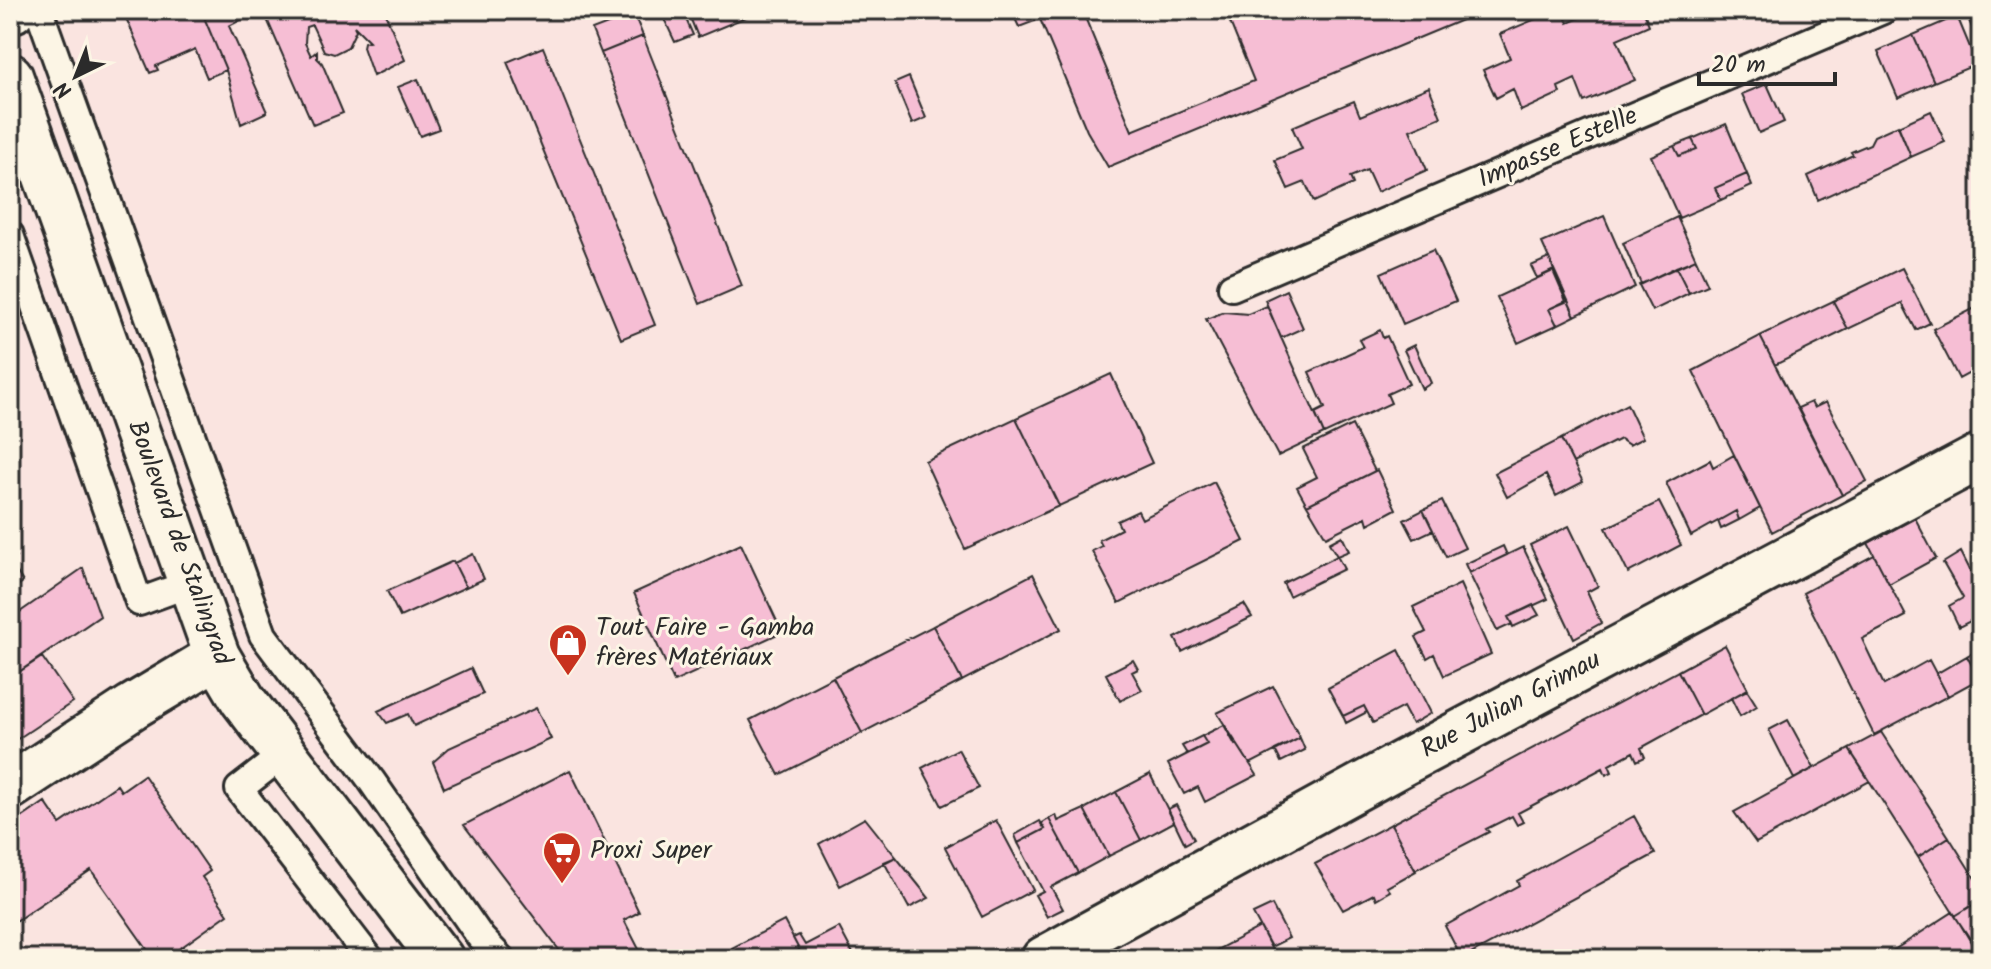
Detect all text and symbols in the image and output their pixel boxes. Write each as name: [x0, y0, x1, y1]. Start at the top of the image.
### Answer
north arrow: [36, 36, 116, 116]
scale bar: [1699, 36, 1835, 86]
text: 20 m: [1711, 46, 1766, 85]
text: N: [47, 71, 81, 106]
street label: Impasse Estelle: [1471, 95, 1645, 201]
street label: Boulevard de Stalingrad: [115, 415, 243, 672]
place label: Tout Faire - Gamba frères Matériaux: [596, 607, 814, 679]
shop icon: Tout Faire - Gamba frères Matériaux: [547, 622, 589, 677]
street label: Rue Julian Grimau: [1413, 639, 1609, 770]
supermarket icon: Proxi Super: [541, 830, 583, 885]
place label: Proxi Super: [590, 830, 713, 872]

